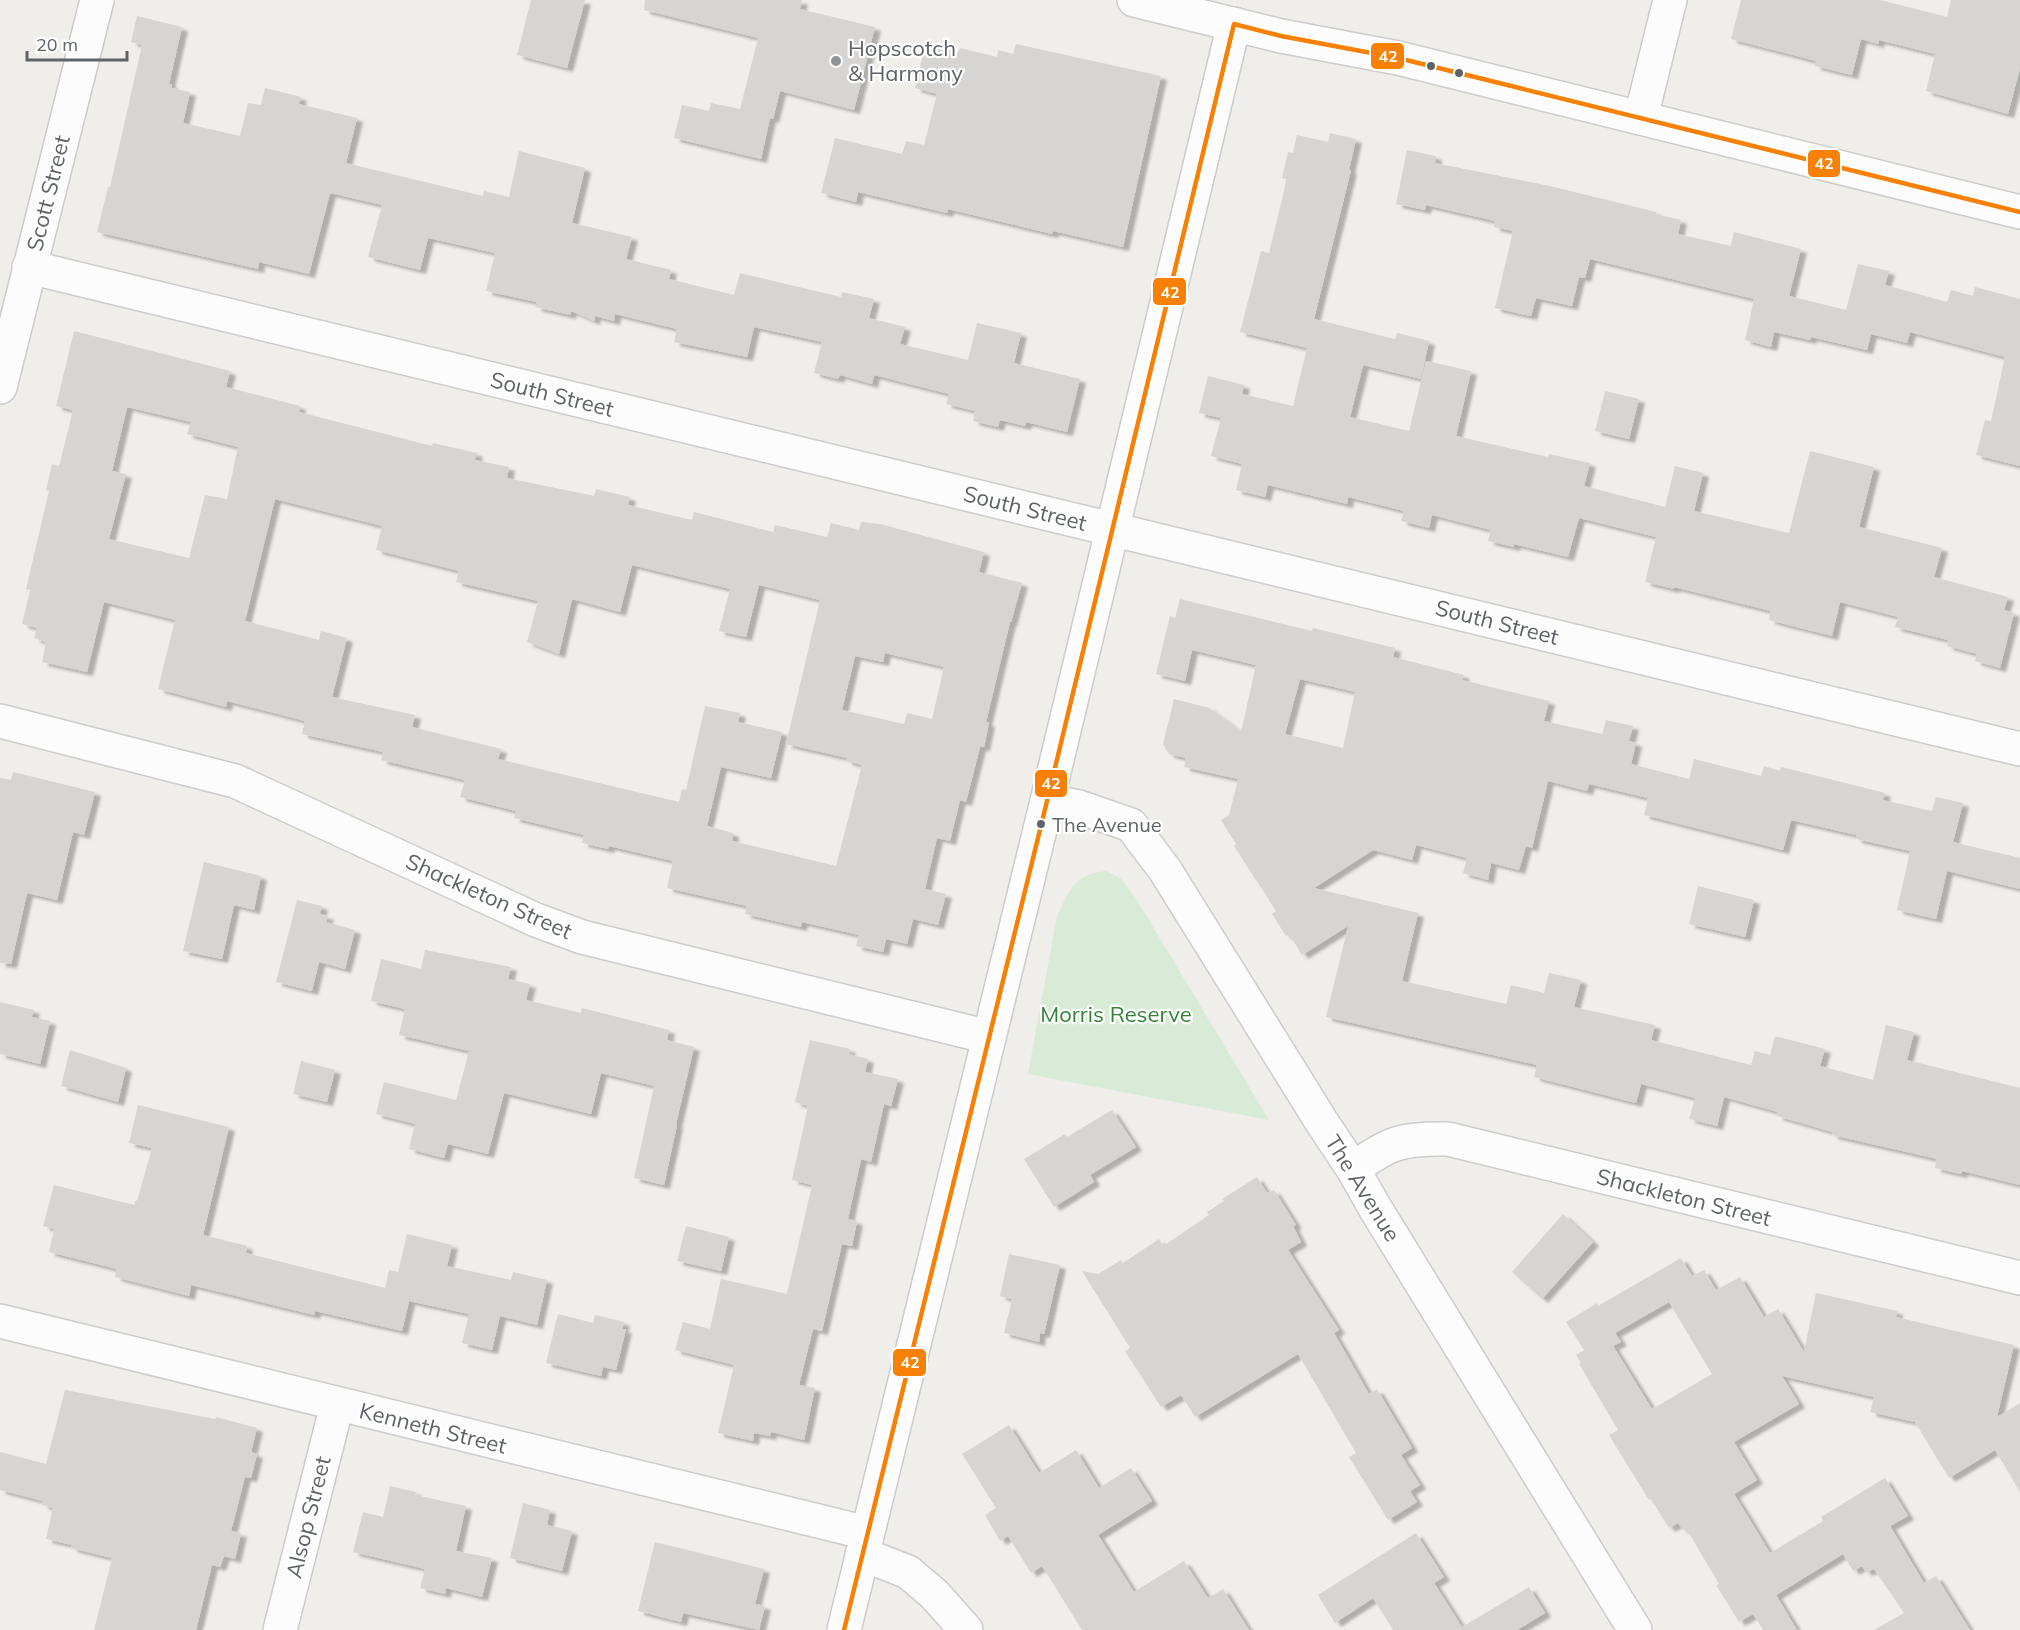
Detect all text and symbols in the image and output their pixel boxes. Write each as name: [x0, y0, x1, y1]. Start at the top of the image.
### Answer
scale bar: [27, 24, 128, 62]
text: 20 m: [36, 33, 78, 56]
place label: Hopscotch & Harmony: [848, 34, 963, 87]
line badge: 42: [1370, 42, 1405, 70]
text: 42: [1378, 46, 1398, 66]
marker: Hopscotch & Harmony: [829, 54, 843, 68]
unlabelled marker: [1425, 60, 1437, 72]
unlabelled marker: [1453, 67, 1465, 79]
street label: Scott Street: [20, 132, 76, 254]
line badge: 42: [1807, 149, 1841, 178]
text: 42: [1814, 153, 1834, 173]
line badge: 42: [1152, 277, 1187, 306]
text: 42: [1160, 282, 1180, 302]
street label: South Street: [487, 365, 617, 423]
street label: South Street: [960, 479, 1090, 537]
street label: South Street: [1432, 593, 1562, 651]
line badge: 42: [1034, 769, 1068, 798]
text: 42: [1041, 773, 1061, 793]
place label: The Avenue: [1052, 812, 1162, 837]
marker: The Avenue: [1035, 818, 1047, 830]
street label: Shackleton Street: [402, 847, 577, 945]
park label: Morris Reserve: [1040, 1000, 1192, 1028]
street label: The Avenue: [1319, 1129, 1407, 1247]
street label: Shackleton Street: [1594, 1162, 1774, 1232]
line badge: 42: [892, 1348, 927, 1377]
text: 42: [900, 1352, 920, 1372]
street label: Kenneth Street: [357, 1396, 510, 1460]
street label: Alsop Street: [279, 1453, 337, 1581]

